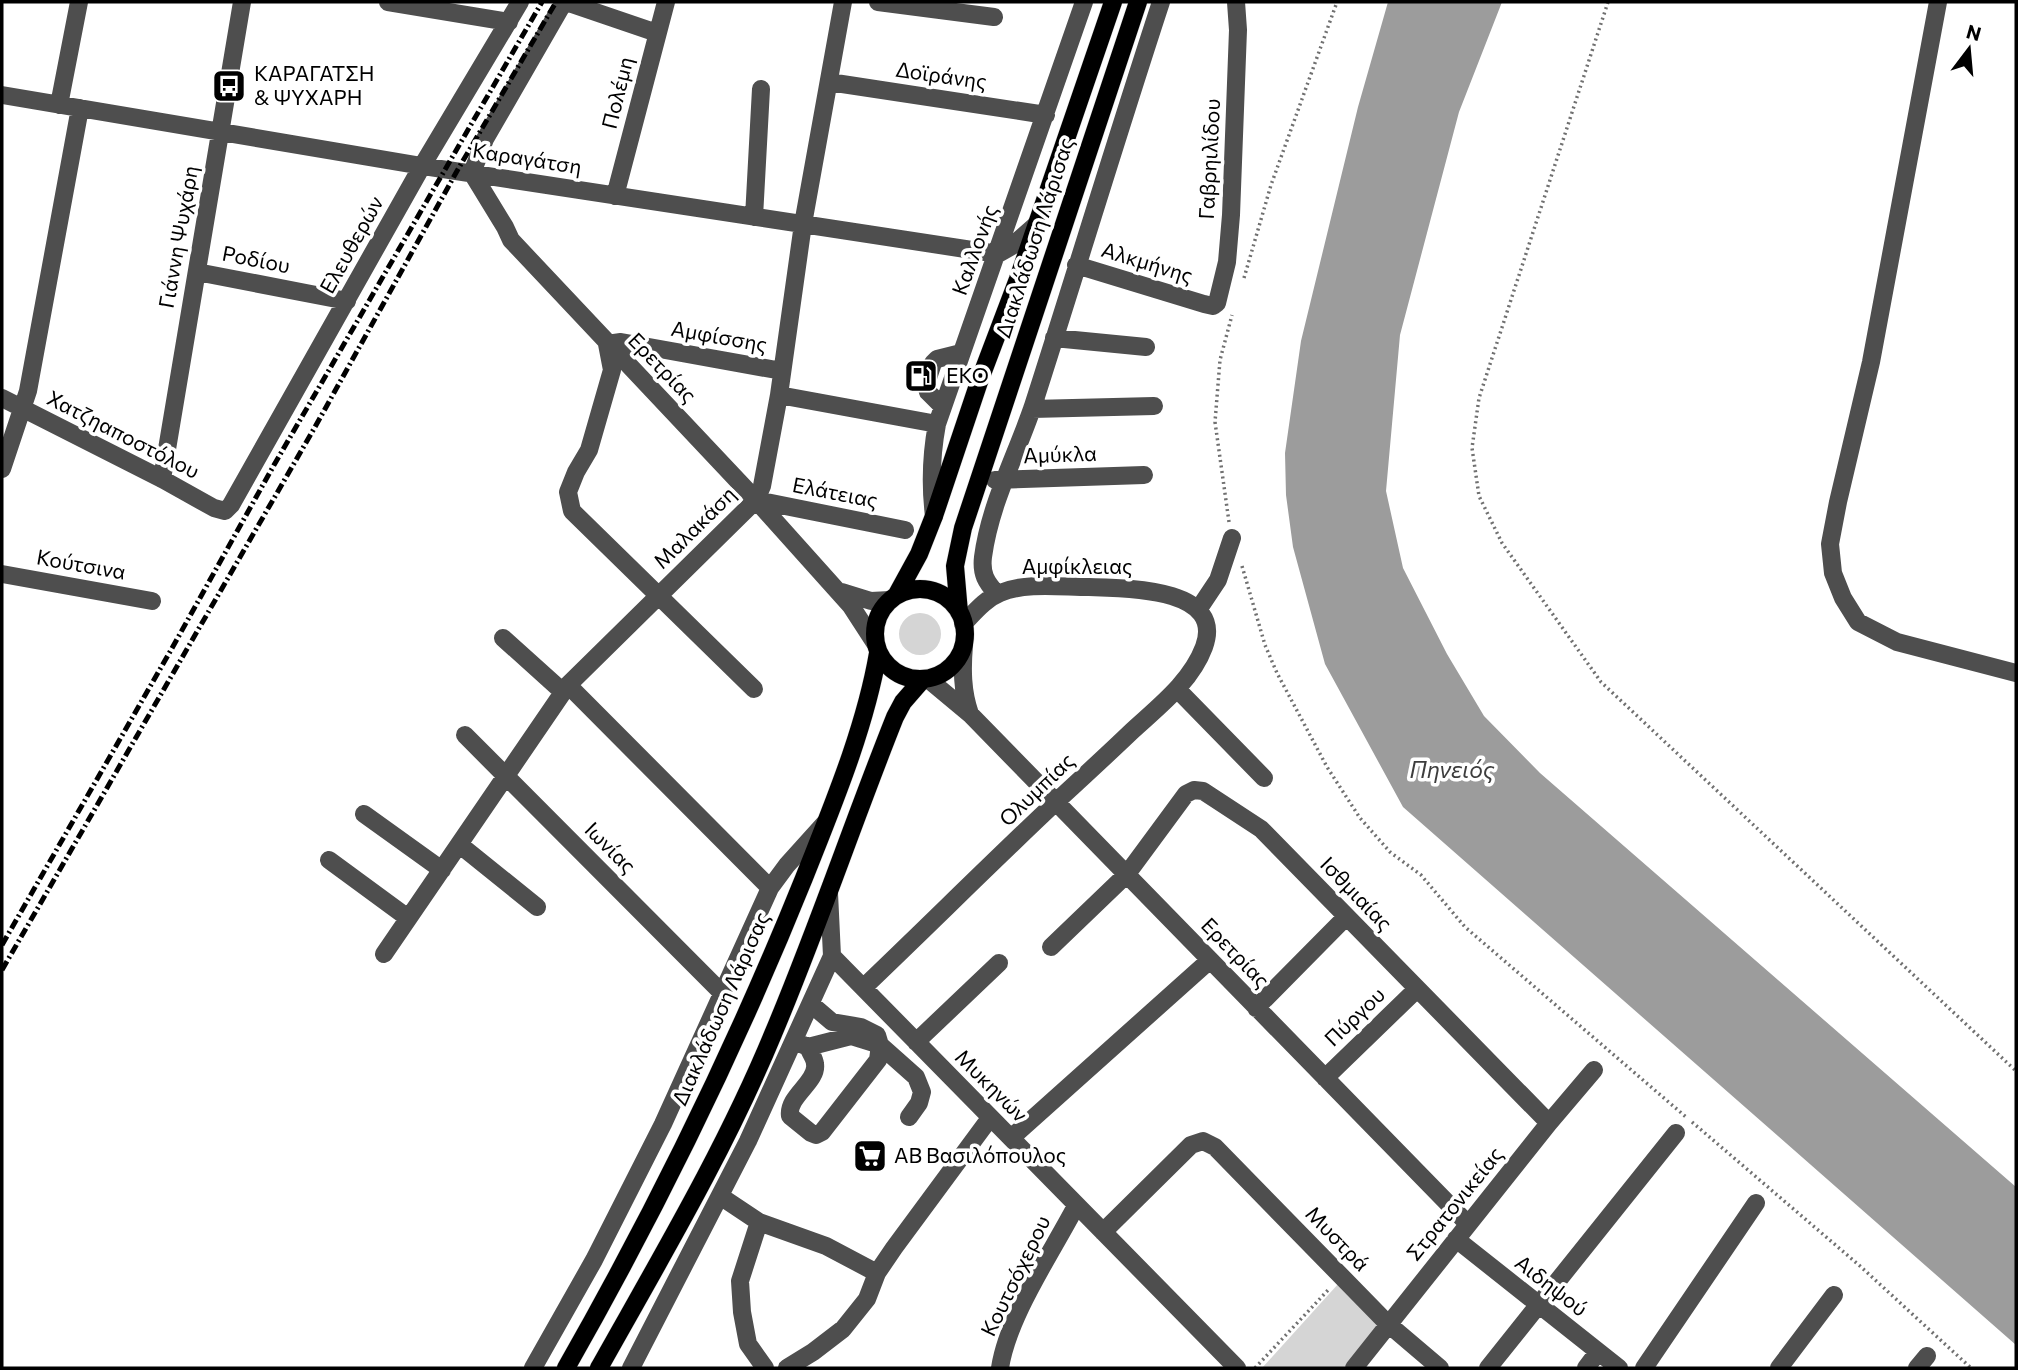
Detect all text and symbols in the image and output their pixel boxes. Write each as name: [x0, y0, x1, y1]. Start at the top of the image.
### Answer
north arrow: [1934, 14, 2004, 84]
text: N: [1964, 19, 1984, 45]
street label: Πολέμη: [596, 54, 638, 131]
street label: Δοϊράνης: [894, 56, 988, 93]
place label: ΚΑΡΑΓΑΤΣΗ & ΨΥΧΑΡΗ: [254, 60, 375, 109]
bus stop icon: ΚΑΡΑΓΑΤΣΗ & ΨΥΧΑΡΗ: [210, 67, 248, 105]
street label: Γαβρηιλίδου: [1193, 98, 1224, 220]
street label: Διακλάδωση Λάρισας: [989, 134, 1078, 341]
street label: Καραγάτση: [471, 137, 584, 178]
street label: Γιάννη Ψυχάρη: [153, 163, 202, 310]
street label: Ελευθερών: [314, 191, 388, 297]
street label: Καλλoνής: [946, 201, 1001, 298]
street label: Αλκμήνης: [1099, 236, 1196, 287]
street label: Ροδίου: [220, 240, 292, 277]
street label: Αμφίσσης: [669, 315, 769, 356]
street label: Ερετρίας: [624, 327, 702, 407]
fuel station icon: EKO: [902, 357, 940, 395]
place label: EKO: [946, 362, 989, 387]
street label: Χατζηαποστόλου: [43, 384, 204, 483]
street label: Αμύκλα: [1023, 440, 1097, 467]
street label: Ελάτειας: [791, 471, 880, 512]
street label: Μαλακάση: [648, 481, 740, 573]
street label: Κούτσινα: [35, 543, 128, 584]
street label: Αμφίκλειας: [1022, 553, 1132, 578]
street label: Ολυμπίας: [993, 747, 1078, 831]
water label: Πηνειός: [1410, 755, 1495, 783]
street label: Ιωνίας: [580, 816, 642, 878]
street label: Ισθμιαίας: [1316, 851, 1398, 935]
street label: Διακλάδωση Λάρισας: [666, 908, 774, 1109]
street label: Ερετρίας: [1197, 912, 1275, 992]
street label: Πύργου: [1319, 981, 1389, 1051]
street label: Μυκηνών: [951, 1044, 1034, 1127]
supermarket icon: ΑΒ Βασιλόπουλος: [851, 1137, 889, 1175]
street label: Στρατονικείας: [1400, 1141, 1507, 1265]
place label: ΑΒ Βασιλόπουλος: [894, 1142, 1066, 1167]
street label: Μυστρά: [1301, 1200, 1375, 1276]
street label: Κουτσόχερου: [975, 1211, 1055, 1340]
street label: Αιδηψού: [1511, 1249, 1593, 1321]

